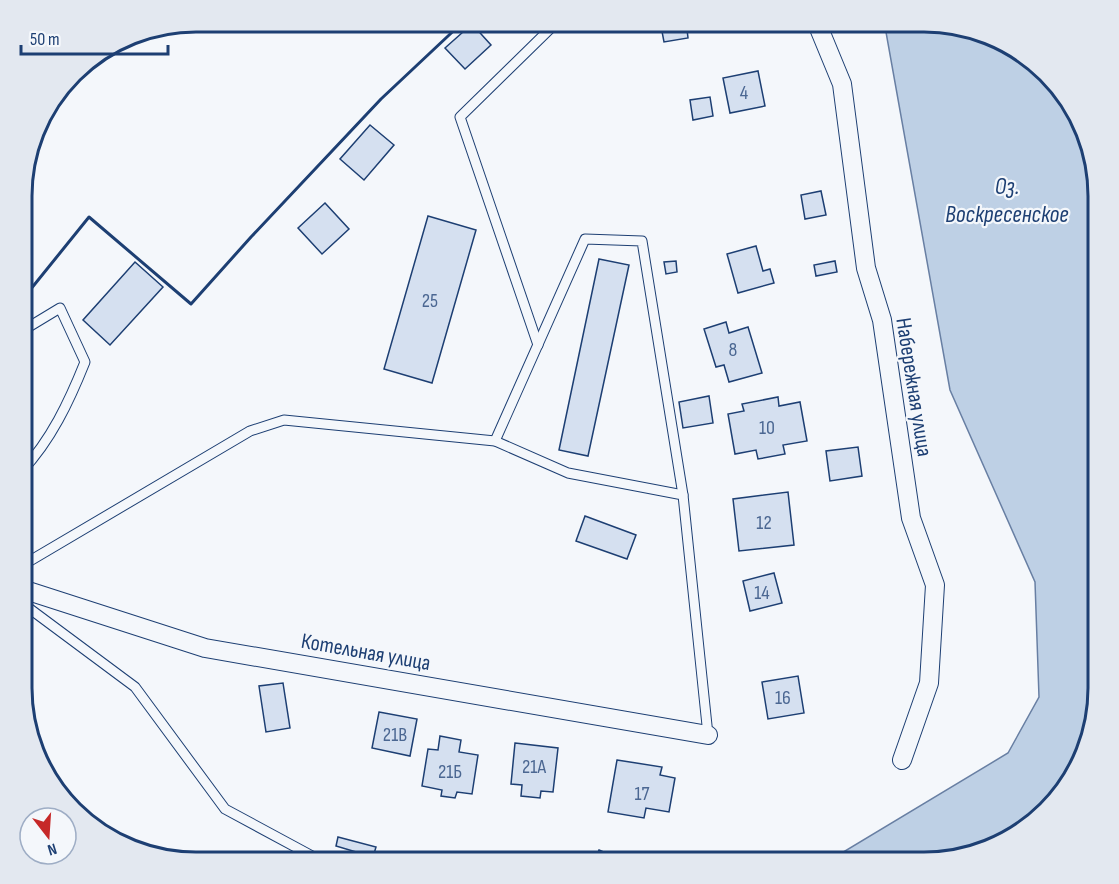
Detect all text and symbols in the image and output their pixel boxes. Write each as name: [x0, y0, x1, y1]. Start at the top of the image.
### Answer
scale bar: [21, 18, 168, 56]
text: 50 m: [30, 29, 60, 50]
house number: 4: [740, 81, 748, 105]
water label: Оз. Воскресенское: [945, 172, 1069, 229]
house number: 25: [422, 289, 438, 313]
street label: Набережная улица: [889, 316, 938, 459]
house number: 8: [729, 338, 737, 362]
house number: 10: [759, 416, 775, 440]
house number: 12: [756, 511, 772, 535]
house number: 14: [754, 581, 770, 605]
street label: Котельная улица: [299, 628, 432, 677]
house number: 16: [775, 686, 791, 710]
house number: 21В: [383, 723, 407, 747]
house number: 21А: [522, 755, 547, 779]
house number: 21Б: [438, 760, 462, 784]
house number: 17: [635, 782, 649, 806]
north arrow: [18, 806, 78, 866]
text: N: [45, 839, 59, 859]

